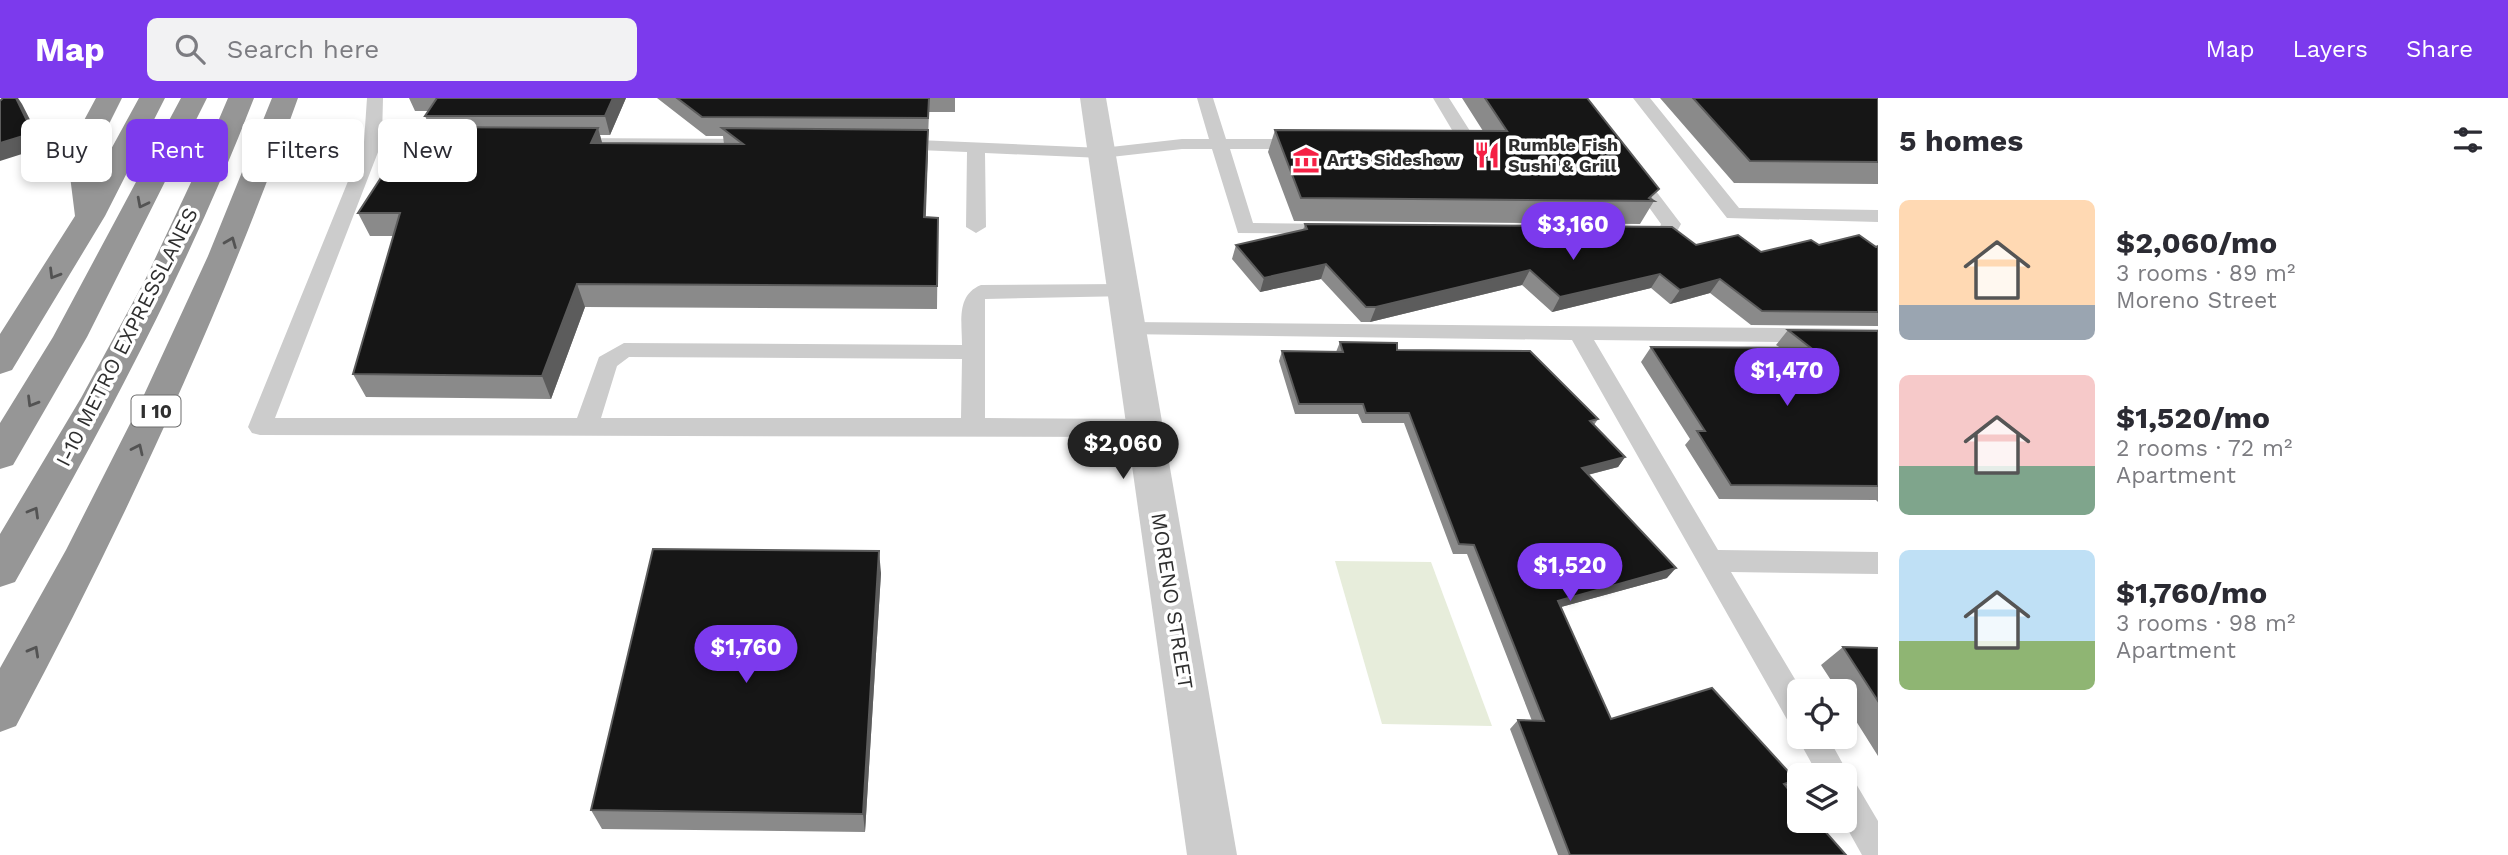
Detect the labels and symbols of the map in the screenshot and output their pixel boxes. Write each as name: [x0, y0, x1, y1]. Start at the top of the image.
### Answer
place label: Rumble Fish Sushi & Grill: [1508, 134, 1618, 176]
restaurant icon: Rumble Fish Sushi & Grill: [1472, 140, 1502, 170]
museum icon: Art's Sideshow: [1291, 145, 1321, 175]
place label: Art's Sideshow: [1327, 149, 1461, 170]
one-way arrow: [137, 196, 150, 208]
pin: $3,160: [1516, 202, 1630, 262]
street label: I-10 METRO EXPRESSLANES: [50, 203, 203, 470]
one-way arrow: [223, 236, 237, 249]
one-way arrow: [50, 267, 63, 280]
pin: $1,470: [1730, 348, 1844, 408]
one-way arrow: [27, 394, 40, 407]
road number: I 10: [132, 396, 180, 426]
pin: $2,060: [1066, 422, 1180, 481]
one-way arrow: [130, 444, 144, 457]
one-way arrow: [26, 506, 39, 519]
street label: MORENO STREET: [1146, 511, 1199, 691]
pin: $1,520: [1513, 544, 1627, 603]
pin: $1,760: [689, 626, 803, 685]
one-way arrow: [25, 646, 39, 659]

